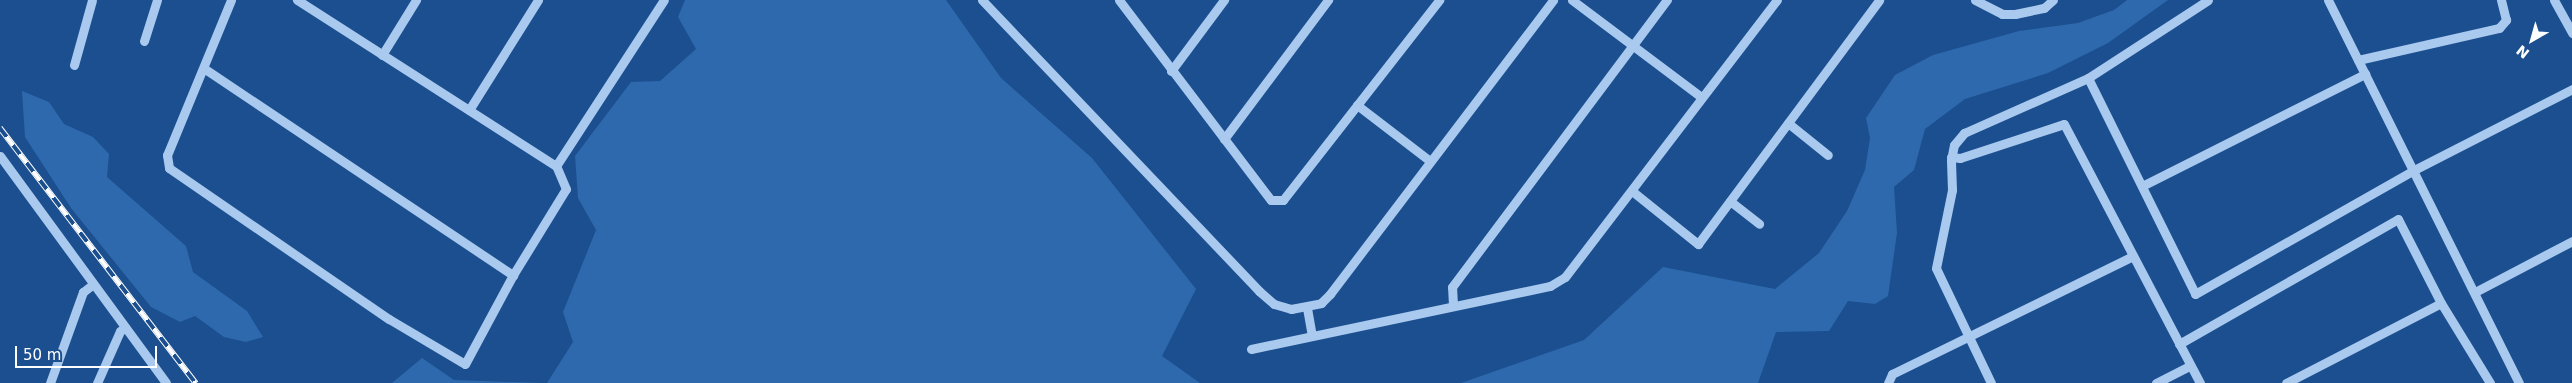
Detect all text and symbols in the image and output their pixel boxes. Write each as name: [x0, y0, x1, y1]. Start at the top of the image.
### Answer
north arrow: [2507, 15, 2557, 65]
text: N: [2513, 42, 2532, 62]
scale bar: [18, 336, 160, 368]
text: 50 m: [23, 346, 61, 364]

